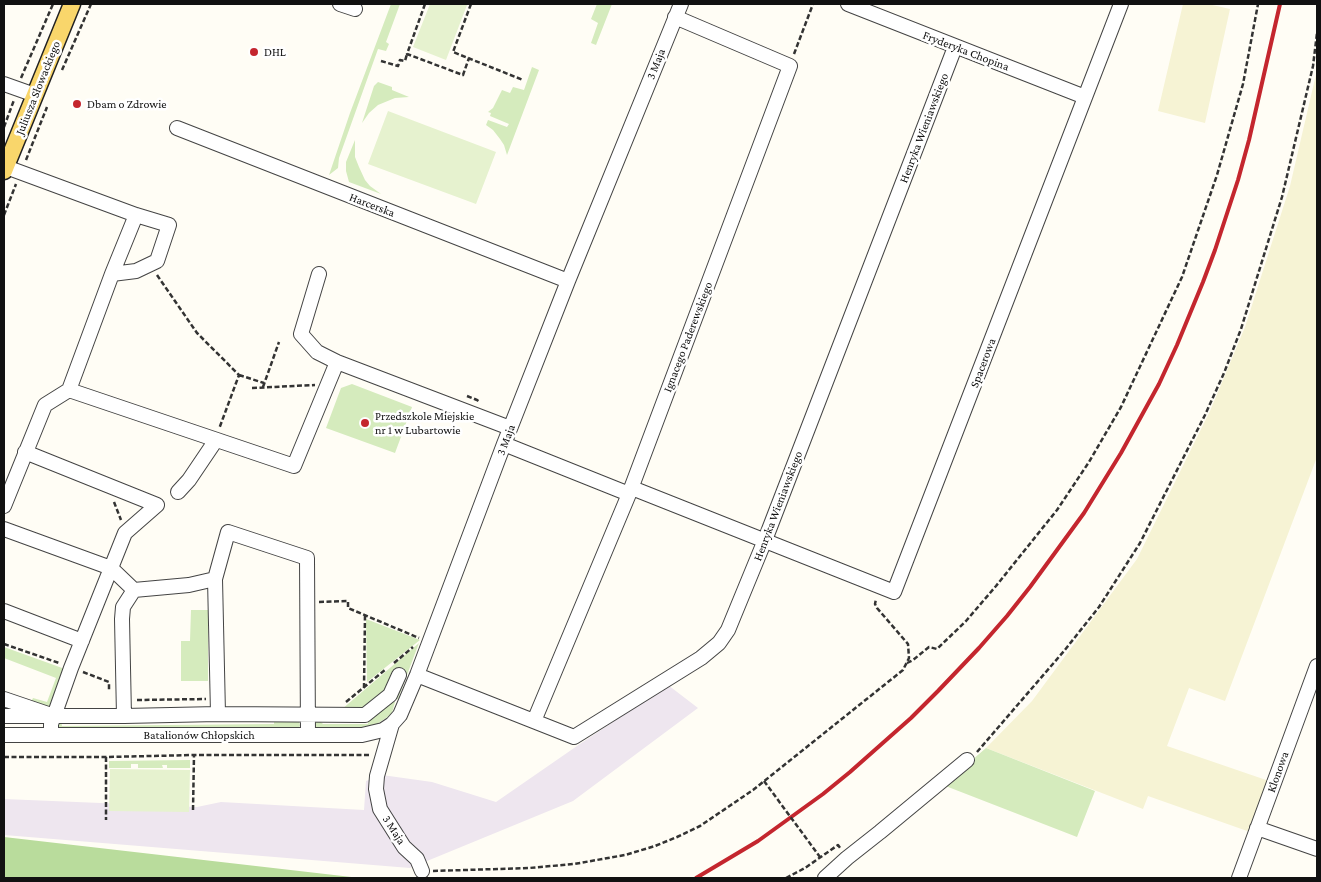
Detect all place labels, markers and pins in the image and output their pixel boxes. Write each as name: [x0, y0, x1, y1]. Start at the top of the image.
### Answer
place label: DHL: [264, 45, 286, 59]
marker: DHL: [248, 46, 260, 58]
place label: Dbam o Zdrowie: [87, 97, 167, 111]
marker: Dbam o Zdrowie: [71, 98, 83, 110]
place label: Przedszkole Miejskie nr 1 w Lubartowie: [375, 409, 474, 437]
marker: Przedszkole Miejskie nr 1 w Lubartowie: [359, 417, 371, 429]

